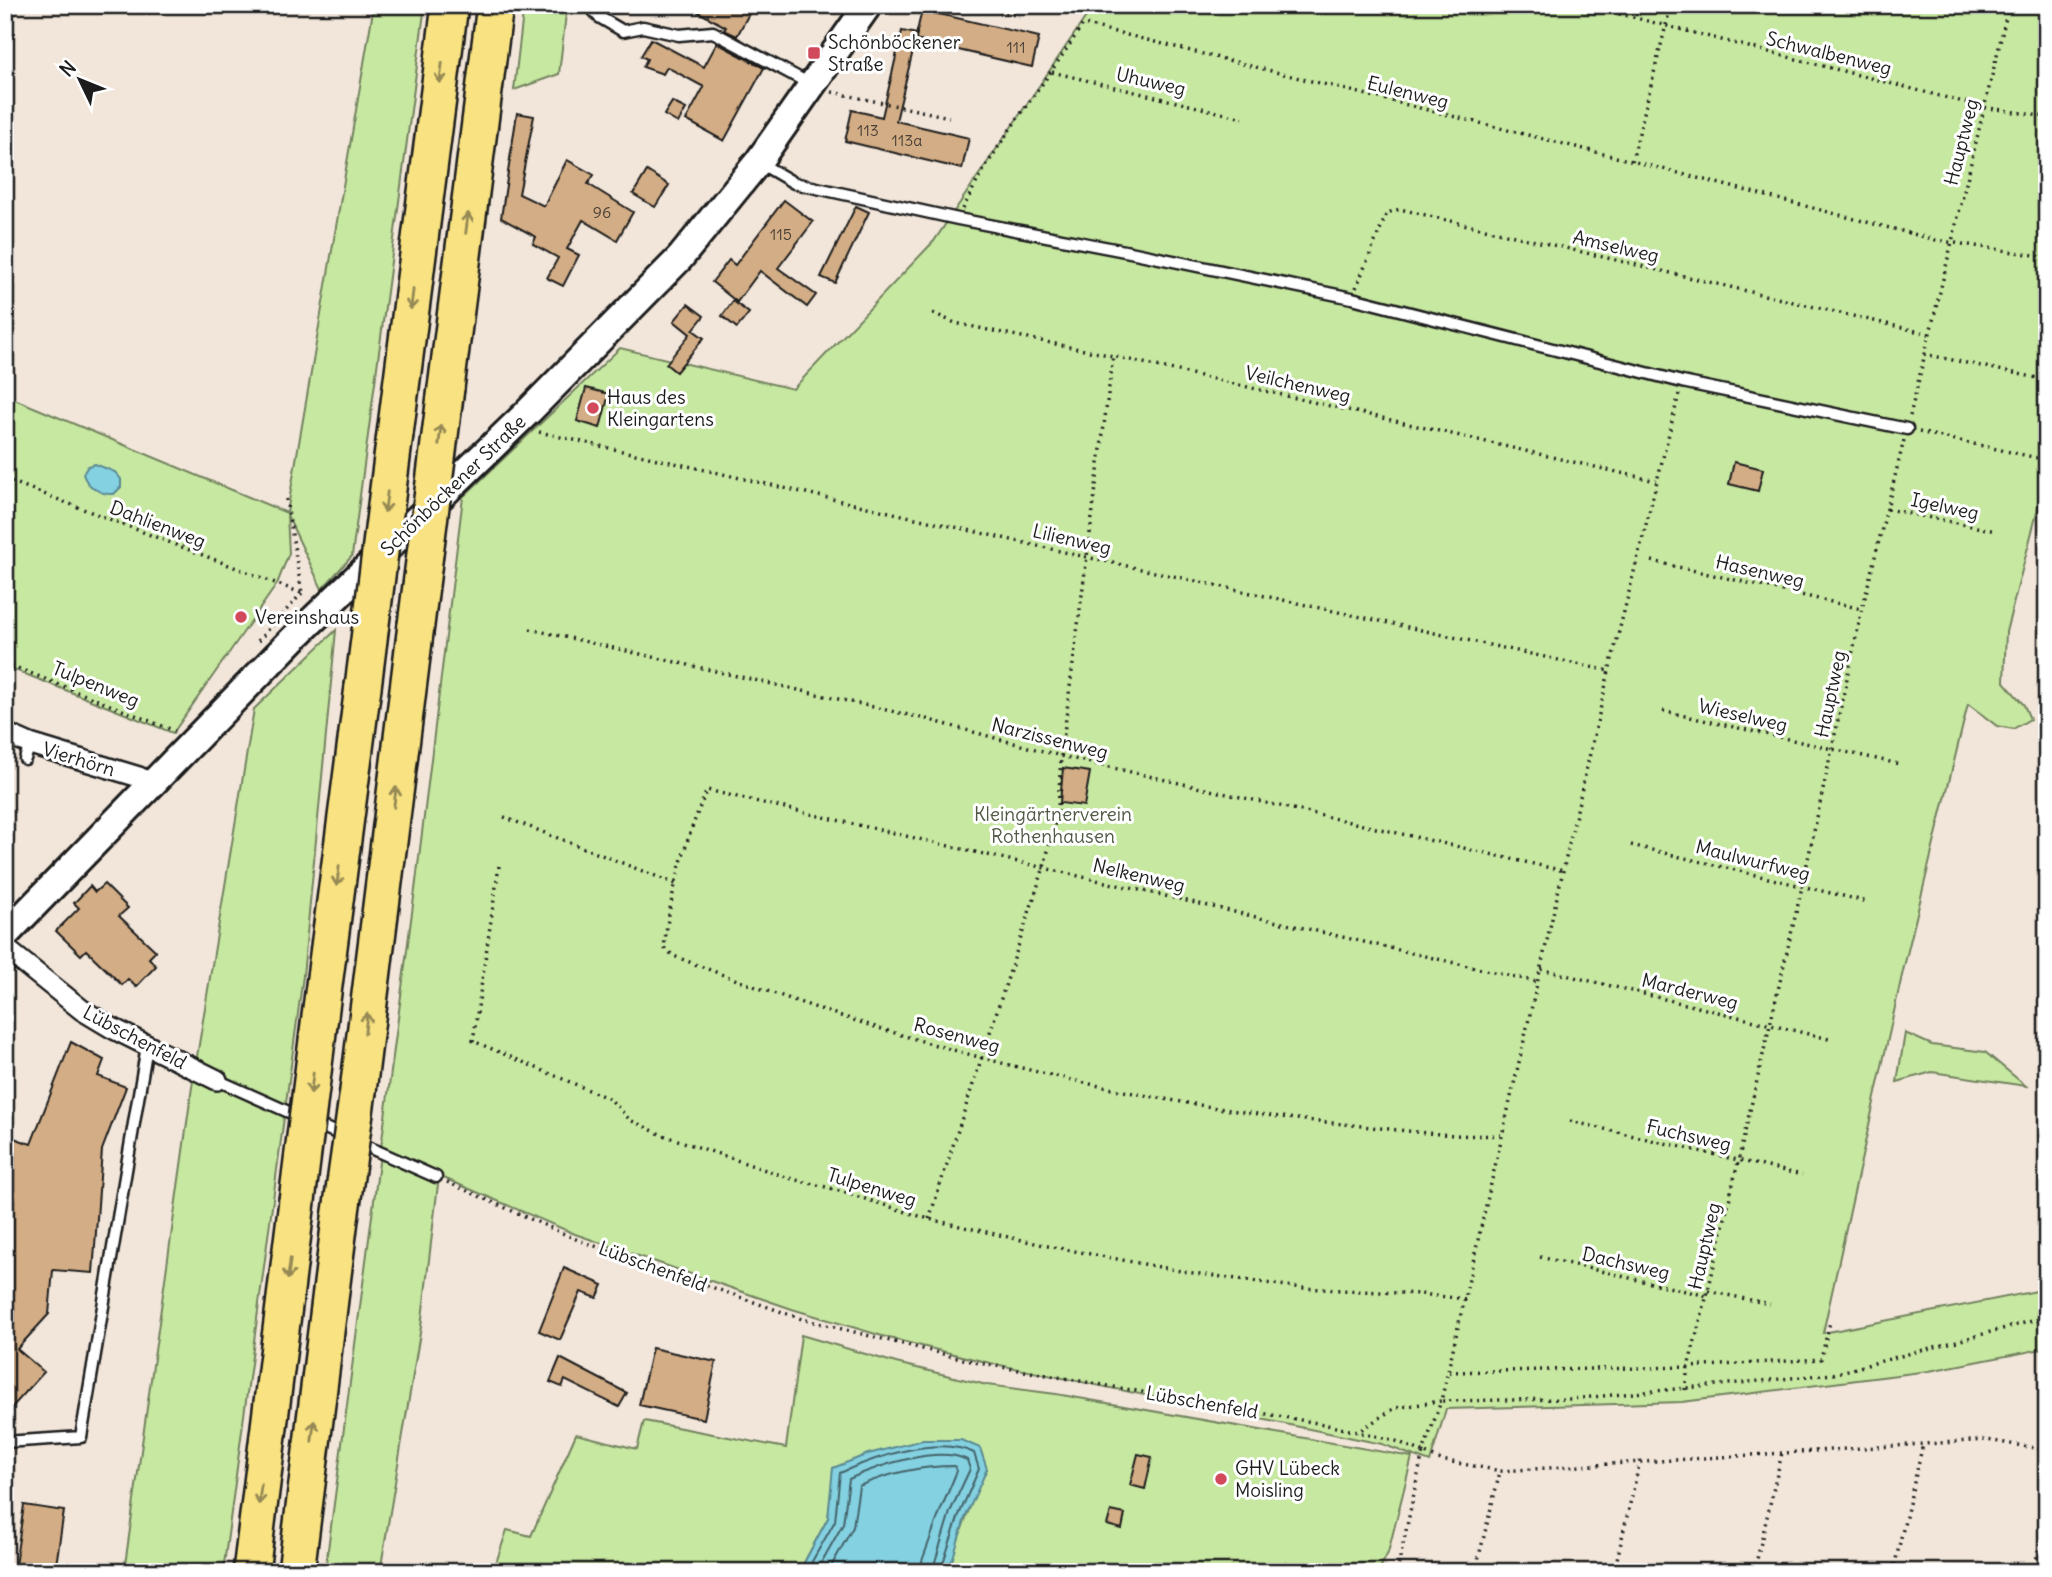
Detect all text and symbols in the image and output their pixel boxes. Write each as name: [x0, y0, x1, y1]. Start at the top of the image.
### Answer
street label: Schwalbenweg: [1764, 26, 1894, 80]
place label: Schönböckener Straße: [828, 30, 961, 76]
house number: 111: [1006, 37, 1026, 57]
marker: Schönböckener Straße: [806, 45, 822, 61]
north arrow: [46, 46, 116, 116]
text: N: [54, 55, 81, 81]
one-way arrow: [435, 61, 448, 84]
street label: Uhuweg: [1114, 61, 1188, 101]
street label: Eulenweg: [1365, 70, 1451, 114]
street label: Hauptweg: [1939, 96, 1983, 188]
house number: 113: [857, 120, 879, 140]
house number: 113a: [892, 130, 922, 150]
house number: 96: [593, 202, 611, 222]
one-way arrow: [461, 212, 474, 235]
house number: 115: [770, 224, 792, 244]
street label: Amselweg: [1571, 224, 1661, 268]
one-way arrow: [406, 287, 419, 309]
street label: Veilchenweg: [1243, 360, 1353, 408]
place label: Haus des Kleingartens: [607, 385, 714, 431]
marker: Haus des Kleingartens: [585, 400, 601, 416]
street label: Schönböckener Straße: [375, 409, 531, 561]
one-way arrow: [434, 425, 447, 447]
street label: Igelweg: [1909, 487, 1981, 525]
one-way arrow: [380, 490, 393, 513]
street label: Dahlienweg: [107, 495, 209, 553]
street label: Lilienweg: [1030, 518, 1114, 560]
street label: Hasenweg: [1713, 549, 1807, 593]
place label: Vereinshaus: [255, 605, 359, 629]
marker: Vereinshaus: [233, 609, 249, 625]
street label: Hauptweg: [1809, 648, 1851, 740]
street label: Tulpenweg: [49, 656, 143, 712]
street label: Wieselweg: [1696, 693, 1790, 737]
street label: Narzissenweg: [989, 712, 1111, 764]
street label: Vierhörn: [40, 737, 118, 781]
one-way arrow: [388, 786, 401, 809]
park label: Kleingärtnerverein Rothenhausen: [974, 802, 1132, 848]
street label: Maulwurfweg: [1693, 834, 1813, 886]
street label: Nelkenweg: [1091, 853, 1187, 897]
one-way arrow: [332, 864, 345, 887]
street label: Marderweg: [1639, 967, 1741, 1015]
street label: Lübschenfeld: [79, 1000, 191, 1074]
one-way arrow: [360, 1012, 373, 1035]
street label: Rosenweg: [911, 1012, 1003, 1058]
one-way arrow: [305, 1072, 318, 1094]
street label: Fuchsweg: [1644, 1114, 1734, 1156]
street label: Tulpenweg: [825, 1162, 919, 1212]
street label: Hauptweg: [1682, 1200, 1726, 1292]
street label: Lübschenfeld: [596, 1235, 710, 1297]
street label: Dachsweg: [1580, 1241, 1672, 1285]
one-way arrow: [282, 1257, 295, 1280]
street label: Lübschenfeld: [1144, 1380, 1260, 1424]
one-way arrow: [307, 1420, 320, 1443]
place label: GHV Lübeck Moisling: [1235, 1456, 1340, 1502]
marker: GHV Lübeck Moisling: [1213, 1471, 1229, 1487]
one-way arrow: [254, 1483, 267, 1505]

